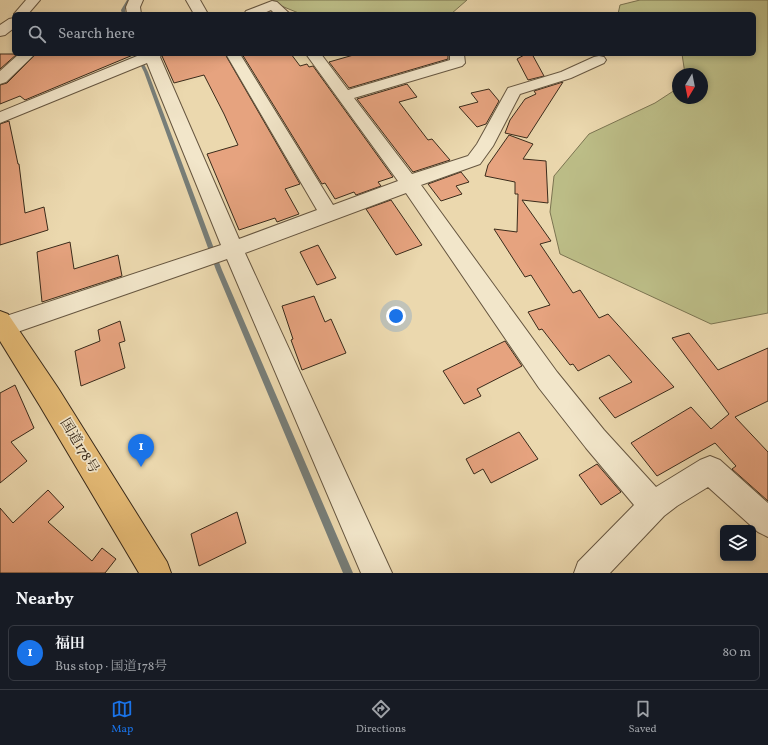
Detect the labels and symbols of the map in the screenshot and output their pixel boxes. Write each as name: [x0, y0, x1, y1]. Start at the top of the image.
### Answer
north arrow: [672, 68, 708, 104]
your location: [386, 306, 406, 326]
street label: 国道178号: [55, 415, 103, 477]
pin: 1: [128, 434, 154, 467]

